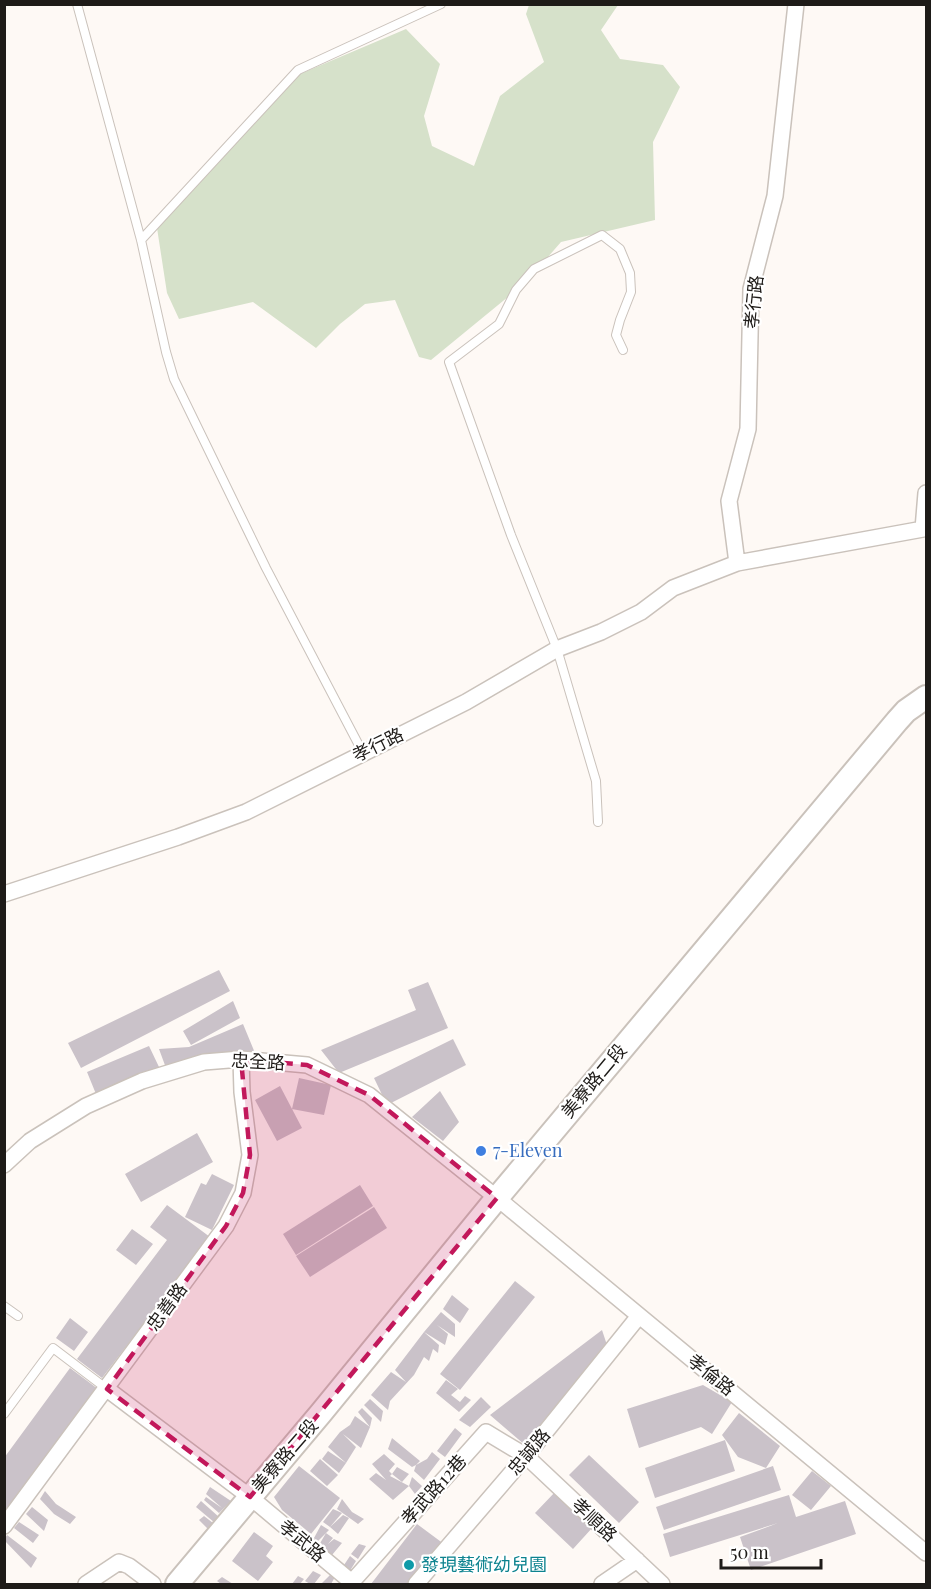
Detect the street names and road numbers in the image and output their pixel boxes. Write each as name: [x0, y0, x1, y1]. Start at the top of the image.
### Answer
street label: 孝行路: [738, 274, 768, 330]
street label: 孝行路: [348, 721, 407, 767]
street label: 美寮路二段: [555, 1038, 631, 1123]
street label: 忠全路: [230, 1048, 286, 1074]
street label: 忠善路: [141, 1278, 192, 1335]
street label: 孝倫路: [683, 1348, 740, 1401]
street label: 美寮路二段: [246, 1414, 323, 1497]
street label: 忠誠路: [502, 1423, 555, 1480]
street label: 孝武路12巷: [395, 1449, 471, 1530]
street label: 孝順路: [567, 1492, 623, 1546]
street label: 孝武路: [274, 1514, 331, 1567]

